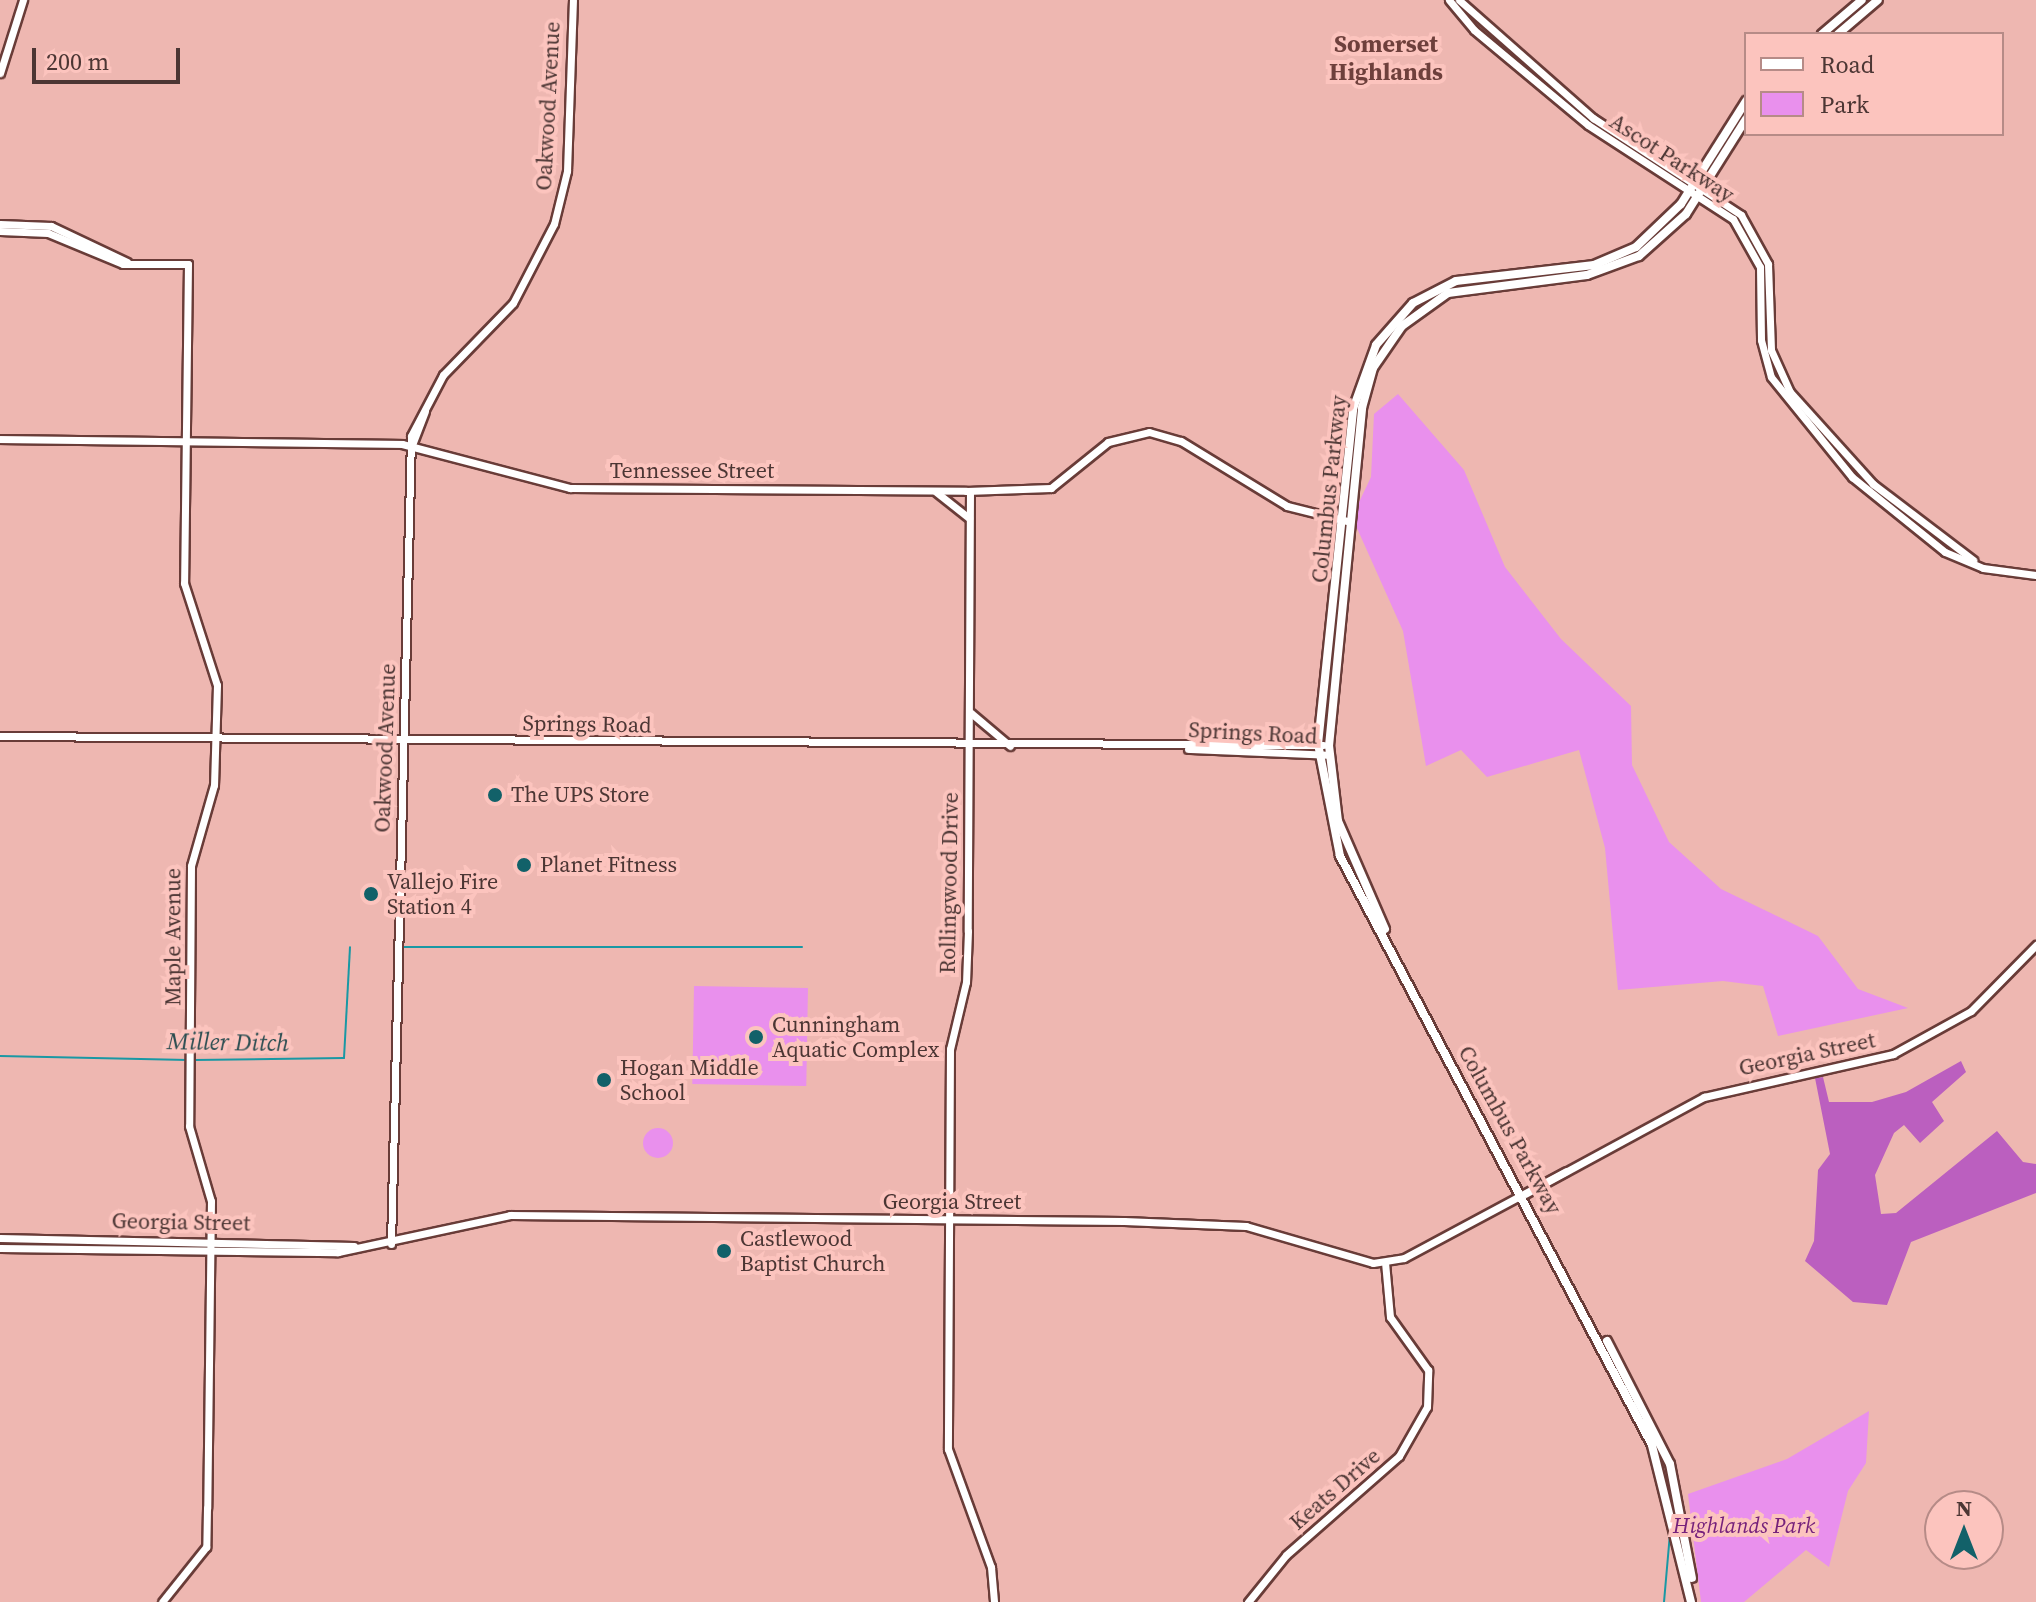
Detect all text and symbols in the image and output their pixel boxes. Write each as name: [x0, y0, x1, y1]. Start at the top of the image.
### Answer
street label: Oakwood Avenue: [530, 21, 566, 191]
district label: Somerset Highlands: [1329, 30, 1443, 86]
scale bar: [36, 32, 184, 82]
legend: [1744, 32, 2004, 136]
text: 200 m: [46, 45, 109, 78]
text: Road: [1820, 48, 1874, 81]
text: Park: [1820, 88, 1869, 121]
street label: Ascot Parkway: [1605, 108, 1739, 208]
street label: Columbus Parkway: [1306, 394, 1352, 584]
street label: Tennessee Street: [610, 458, 774, 484]
street label: Oakwood Avenue: [369, 663, 401, 833]
street label: Springs Road: [522, 710, 652, 738]
street label: Springs Road: [1188, 716, 1318, 750]
place label: The UPS Store: [511, 782, 650, 808]
marker: The UPS Store: [486, 786, 504, 804]
street label: Rollingwood Drive: [934, 792, 964, 974]
place label: Planet Fitness: [540, 852, 677, 878]
marker: Planet Fitness: [515, 856, 533, 874]
street label: Maple Avenue: [160, 868, 186, 1006]
place label: Vallejo Fire Station 4: [387, 868, 498, 920]
marker: Vallejo Fire Station 4: [362, 885, 380, 903]
place label: Cunningham Aquatic Complex: [772, 1011, 939, 1062]
water label: Miller Ditch: [167, 1027, 289, 1057]
street label: Georgia Street: [1737, 1027, 1877, 1081]
marker: Cunningham Aquatic Complex: [747, 1028, 765, 1046]
street label: Columbus Parkway: [1453, 1041, 1567, 1219]
place label: Hogan Middle School: [620, 1054, 759, 1106]
marker: Hogan Middle School: [595, 1071, 613, 1089]
street label: Georgia Street: [883, 1189, 1021, 1215]
street label: Georgia Street: [112, 1208, 250, 1236]
place label: Castlewood Baptist Church: [740, 1225, 885, 1276]
marker: Castlewood Baptist Church: [715, 1242, 733, 1260]
street label: Keats Drive: [1284, 1443, 1386, 1535]
north arrow: [1924, 1490, 2004, 1570]
text: N: [1956, 1493, 1972, 1523]
park label: Highlands Park: [1673, 1513, 1815, 1539]

